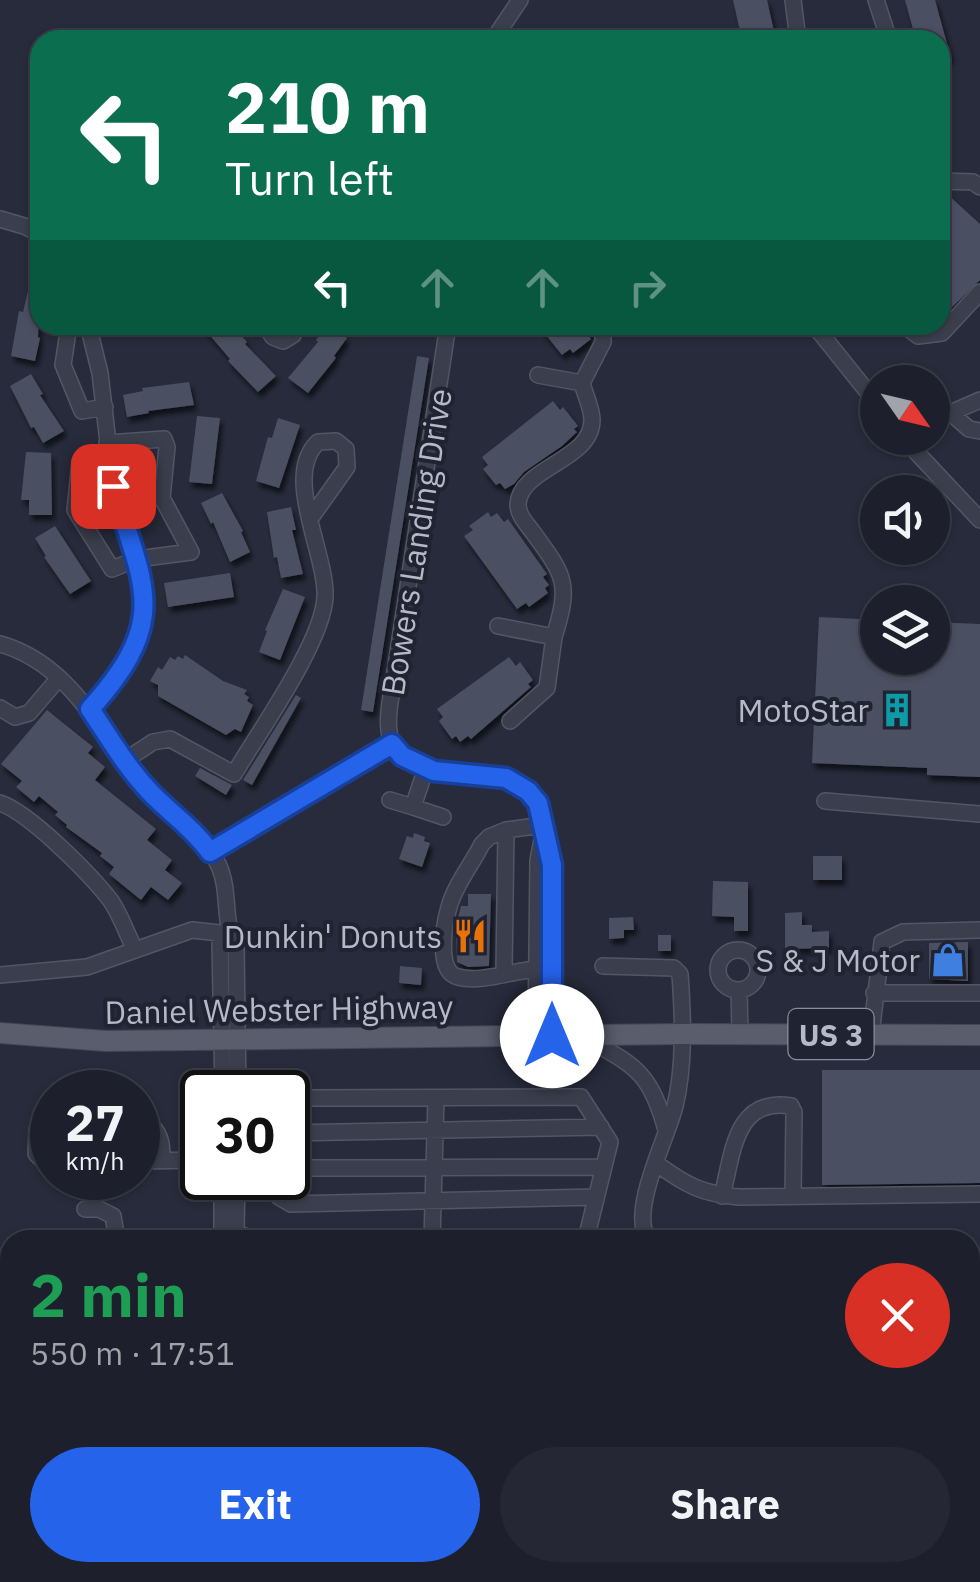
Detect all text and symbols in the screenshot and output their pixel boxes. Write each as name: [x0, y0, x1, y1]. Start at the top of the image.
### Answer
text: 210 m: [225, 61, 430, 152]
icon: left: [60, 70, 190, 200]
text: Turn left: [225, 149, 394, 207]
icon: left: [305, 260, 360, 315]
icon: ahead: [410, 260, 465, 315]
icon: ahead: [515, 260, 570, 315]
icon: right: [620, 260, 675, 315]
north arrow: [860, 365, 950, 455]
map controls: [860, 365, 950, 675]
street label: Bowers Landing Drive: [371, 385, 461, 699]
pin: [71, 444, 156, 529]
icon: arrive: [86, 459, 141, 514]
button: sound: [860, 475, 950, 565]
button: layers: [860, 585, 950, 675]
place label: MotoStar: [737, 689, 869, 731]
building icon: MotoStar: [878, 691, 916, 729]
place label: Dunkin' Donuts: [224, 915, 442, 957]
restaurant icon: Dunkin' Donuts: [451, 917, 489, 955]
place label: S & J Motor: [756, 939, 920, 981]
shop icon: S & J Motor: [929, 941, 967, 979]
position arrow: [500, 984, 604, 1088]
street label: Daniel Webster Highway: [104, 985, 454, 1033]
road number: US 3: [788, 1009, 874, 1059]
speed limit sign: 30: [180, 1070, 310, 1200]
text: 27: [65, 1090, 125, 1155]
text: km/h: [66, 1144, 124, 1177]
text: 2 min: [30, 1255, 187, 1334]
button: close: [845, 1263, 950, 1368]
text: 550 m · 17:51: [30, 1332, 235, 1374]
button: Exit: [30, 1447, 480, 1562]
button: Share: [500, 1447, 950, 1562]

